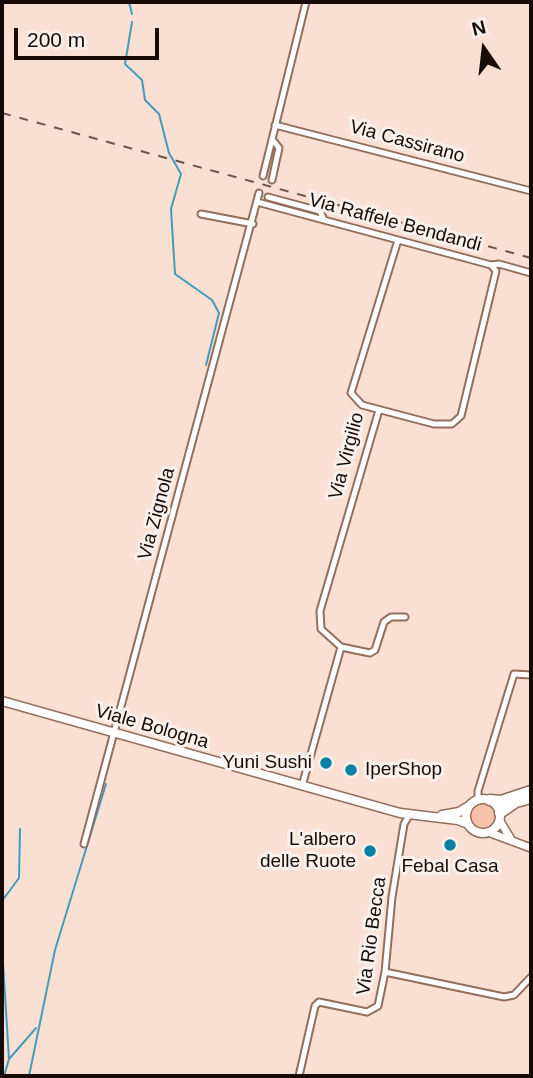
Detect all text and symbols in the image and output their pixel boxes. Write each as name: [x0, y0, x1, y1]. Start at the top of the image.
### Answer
scale bar: [18, 14, 163, 58]
north arrow: [449, 14, 519, 84]
text: N: [470, 16, 488, 40]
text: 200 m: [27, 28, 85, 51]
street label: Via Cassirano: [347, 116, 467, 168]
street label: Via Raffele Bendandi: [306, 189, 484, 257]
street label: Via Virgilio: [324, 410, 370, 502]
street label: Via Zignola: [134, 465, 180, 563]
street label: Viale Bologna: [93, 700, 211, 754]
place label: Yuni Sushi: [222, 752, 312, 774]
marker: Yuni Sushi: [318, 755, 334, 771]
place label: IperShop: [365, 759, 442, 781]
marker: IperShop: [343, 762, 359, 778]
place label: L'albero delle Ruote: [260, 829, 356, 873]
marker: Febal Casa: [442, 837, 458, 853]
marker: L'albero delle Ruote: [362, 843, 378, 859]
place label: Febal Casa: [401, 856, 499, 878]
street label: Via Rio Becca: [352, 875, 392, 997]

